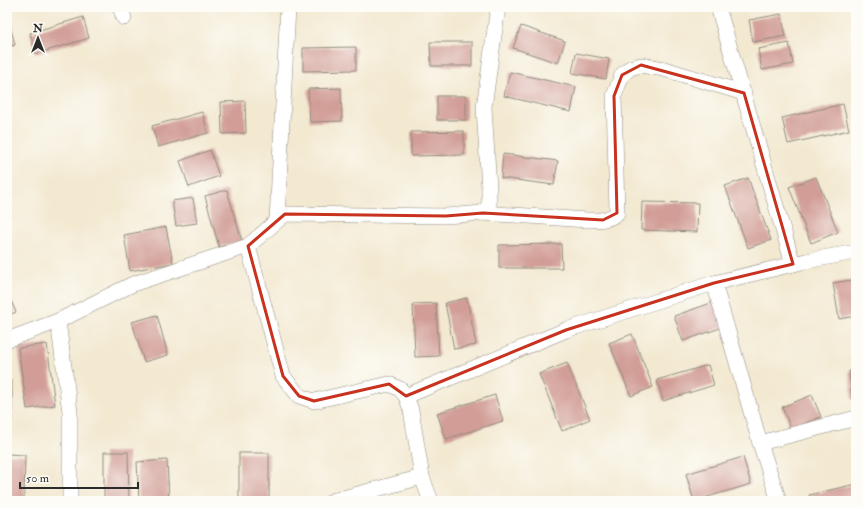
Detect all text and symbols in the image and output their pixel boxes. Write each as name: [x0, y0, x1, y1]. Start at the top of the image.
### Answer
north arrow: [18, 18, 58, 58]
text: N: [32, 22, 44, 35]
scale bar: [20, 464, 138, 490]
text: 50 m: [26, 471, 50, 486]

